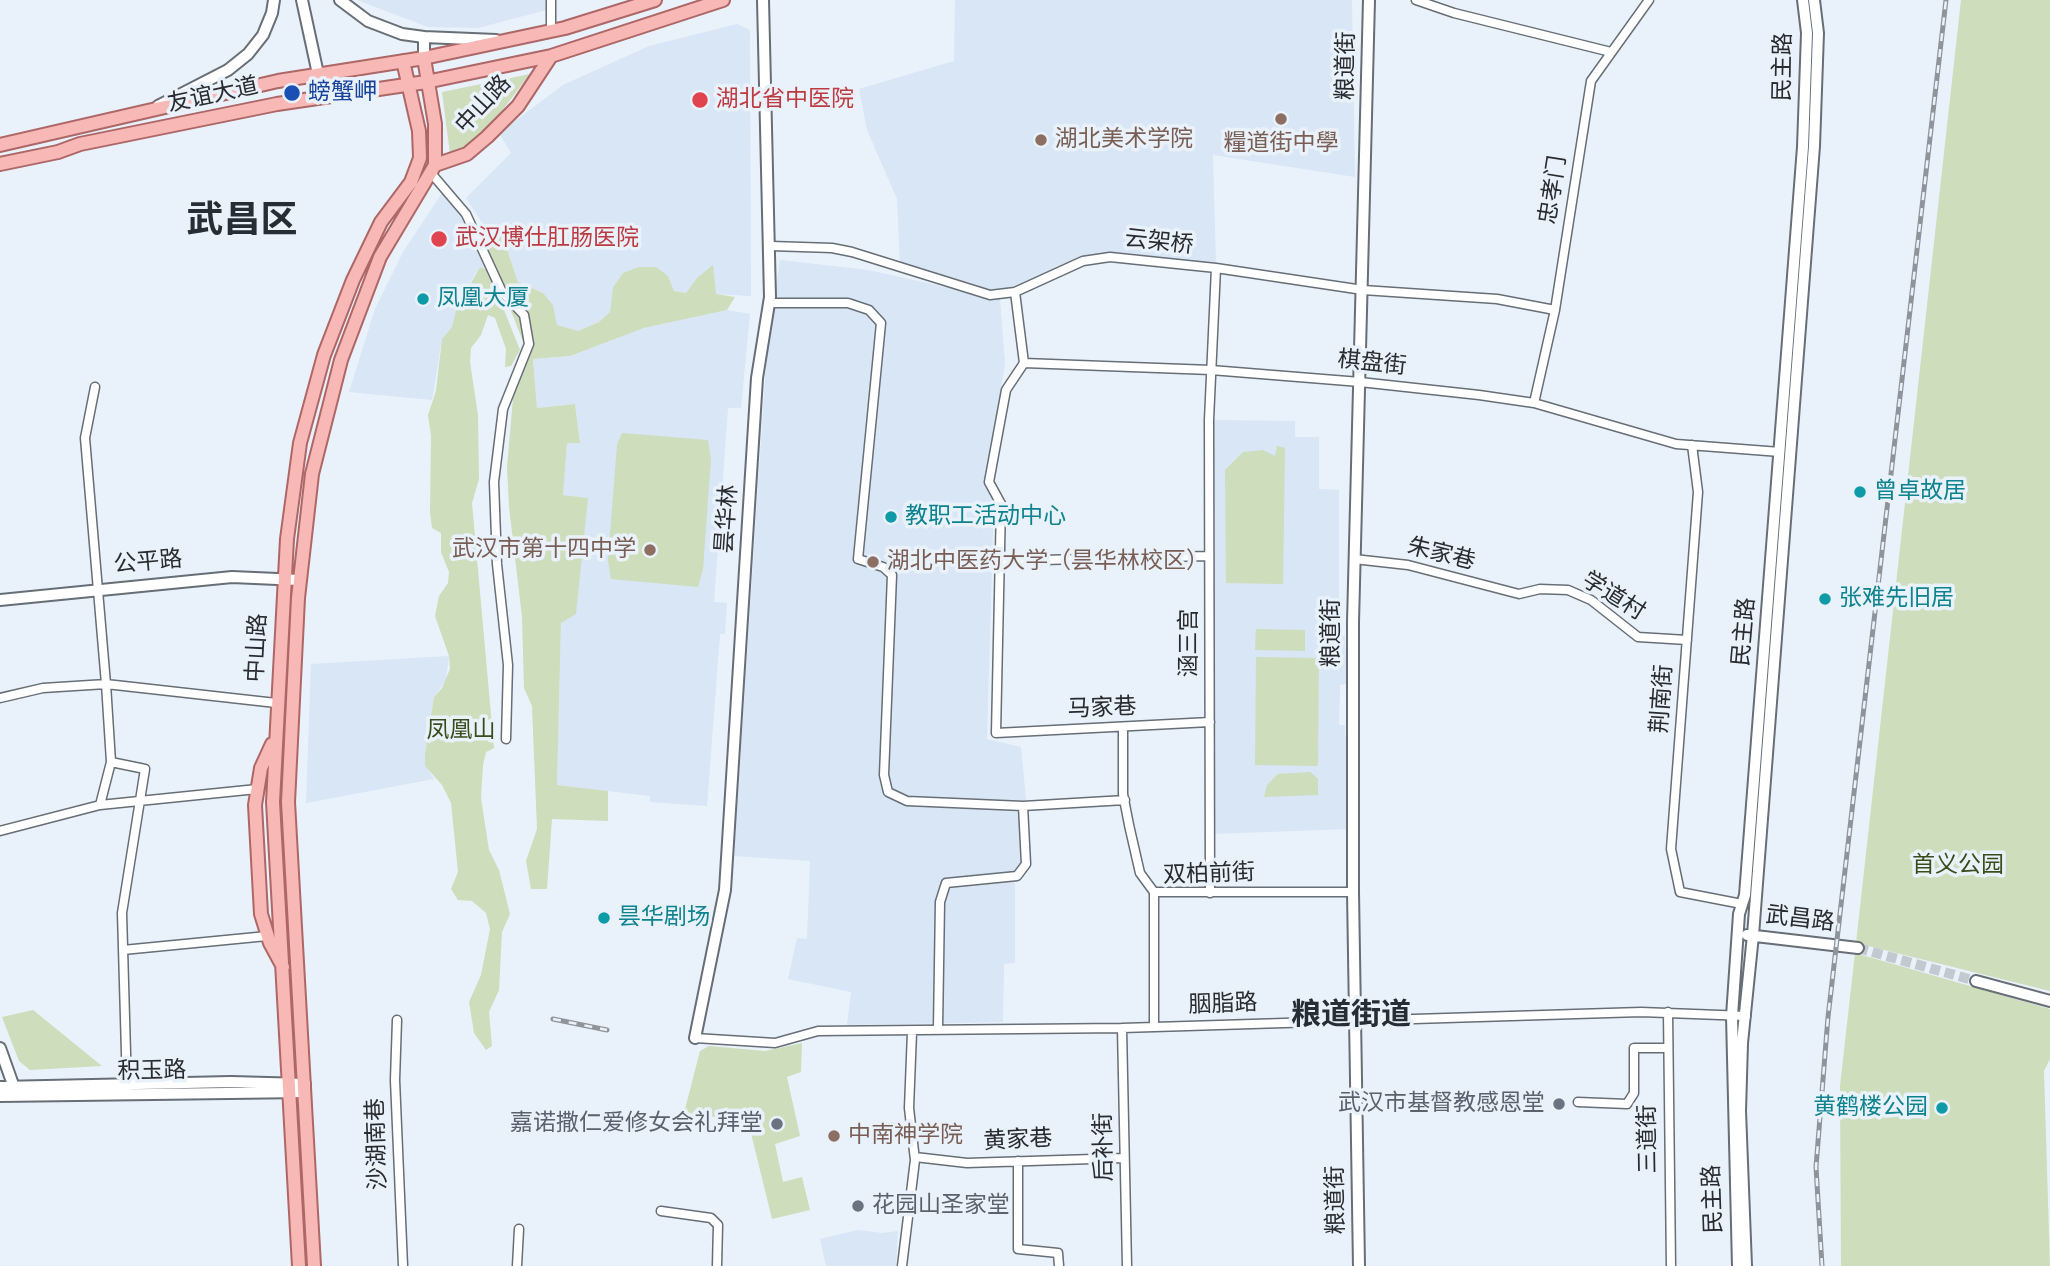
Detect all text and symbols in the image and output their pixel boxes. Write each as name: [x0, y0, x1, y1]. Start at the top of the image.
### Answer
street label: 粮道街: [1333, 31, 1361, 101]
street label: 民主路: [1770, 32, 1798, 102]
street label: 中山路: [450, 70, 518, 140]
street label: 友谊大道: [165, 73, 261, 119]
place label: 螃蟹岬: [308, 79, 377, 107]
marker: 螃蟹岬: [282, 83, 302, 103]
place label: 湖北省中医院: [716, 86, 854, 114]
marker: 湖北省中医院: [690, 90, 710, 110]
marker: 糧道街中學: [1273, 111, 1289, 127]
place label: 湖北美术学院: [1055, 126, 1193, 154]
place label: 糧道街中學: [1224, 130, 1338, 158]
marker: 湖北美术学院: [1033, 132, 1049, 148]
street label: 忠孝门: [1535, 154, 1573, 226]
district label: 武昌区: [187, 201, 297, 245]
place label: 武汉博仕肛肠医院: [455, 225, 639, 253]
street label: 云架桥: [1123, 226, 1195, 260]
marker: 武汉博仕肛肠医院: [429, 229, 449, 249]
place label: 凤凰大厦: [437, 285, 529, 313]
marker: 凤凰大厦: [415, 291, 431, 307]
street label: 棋盘街: [1336, 347, 1408, 381]
place label: 曾卓故居: [1874, 478, 1966, 506]
street label: 昙华林: [712, 484, 744, 554]
marker: 曾卓故居: [1852, 484, 1868, 500]
place label: 教职工活动中心: [905, 503, 1066, 531]
marker: 教职工活动中心: [883, 509, 899, 525]
street label: 朱家巷: [1404, 533, 1478, 577]
place label: 武汉市第十四中学: [452, 536, 636, 564]
marker: 武汉市第十四中学: [642, 542, 658, 558]
street label: 公平路: [112, 546, 184, 580]
place label: 湖北中医药大学（昙华林校区）: [887, 548, 1209, 576]
marker: 湖北中医药大学（昙华林校区）: [865, 554, 881, 570]
street label: 学道村: [1576, 567, 1650, 627]
place label: 张难先旧居: [1839, 585, 1954, 613]
marker: 张难先旧居: [1817, 591, 1833, 607]
street label: 民主路: [1728, 596, 1762, 668]
street label: 粮道街: [1318, 599, 1346, 667]
street label: 涵三宫: [1176, 609, 1204, 677]
street label: 中山路: [242, 613, 274, 683]
street label: 荆南街: [1647, 664, 1679, 734]
street label: 马家巷: [1067, 694, 1137, 724]
park label: 凤凰山: [427, 717, 495, 745]
park label: 首义公园: [1912, 852, 2004, 880]
street label: 双柏前街: [1163, 860, 1255, 890]
street label: 武昌路: [1764, 902, 1836, 938]
place label: 昙华剧场: [618, 904, 710, 932]
marker: 昙华剧场: [596, 910, 612, 926]
street label: 胭脂路: [1188, 990, 1258, 1020]
district label: 粮道街道: [1291, 998, 1411, 1034]
street label: 积玉路: [117, 1058, 187, 1086]
place label: 武汉市基督教感恩堂: [1338, 1090, 1545, 1118]
place label: 黄鹤楼公园: [1813, 1094, 1928, 1122]
marker: 武汉市基督教感恩堂: [1551, 1096, 1567, 1112]
street label: 沙湖南巷: [363, 1098, 393, 1190]
marker: 黄鹤楼公园: [1934, 1100, 1950, 1116]
street label: 三道街: [1635, 1104, 1663, 1174]
place label: 嘉诺撒仁爱修女会礼拜堂: [510, 1110, 763, 1138]
street label: 后补街: [1091, 1112, 1119, 1182]
marker: 嘉诺撒仁爱修女会礼拜堂: [769, 1116, 785, 1132]
place label: 中南神学院: [848, 1122, 963, 1150]
street label: 黄家巷: [983, 1125, 1053, 1157]
marker: 中南神学院: [826, 1128, 842, 1144]
street label: 民主路: [1699, 1164, 1729, 1234]
street label: 粮道街: [1323, 1165, 1351, 1235]
place label: 花园山圣家堂: [872, 1192, 1010, 1220]
marker: 花园山圣家堂: [850, 1198, 866, 1214]

